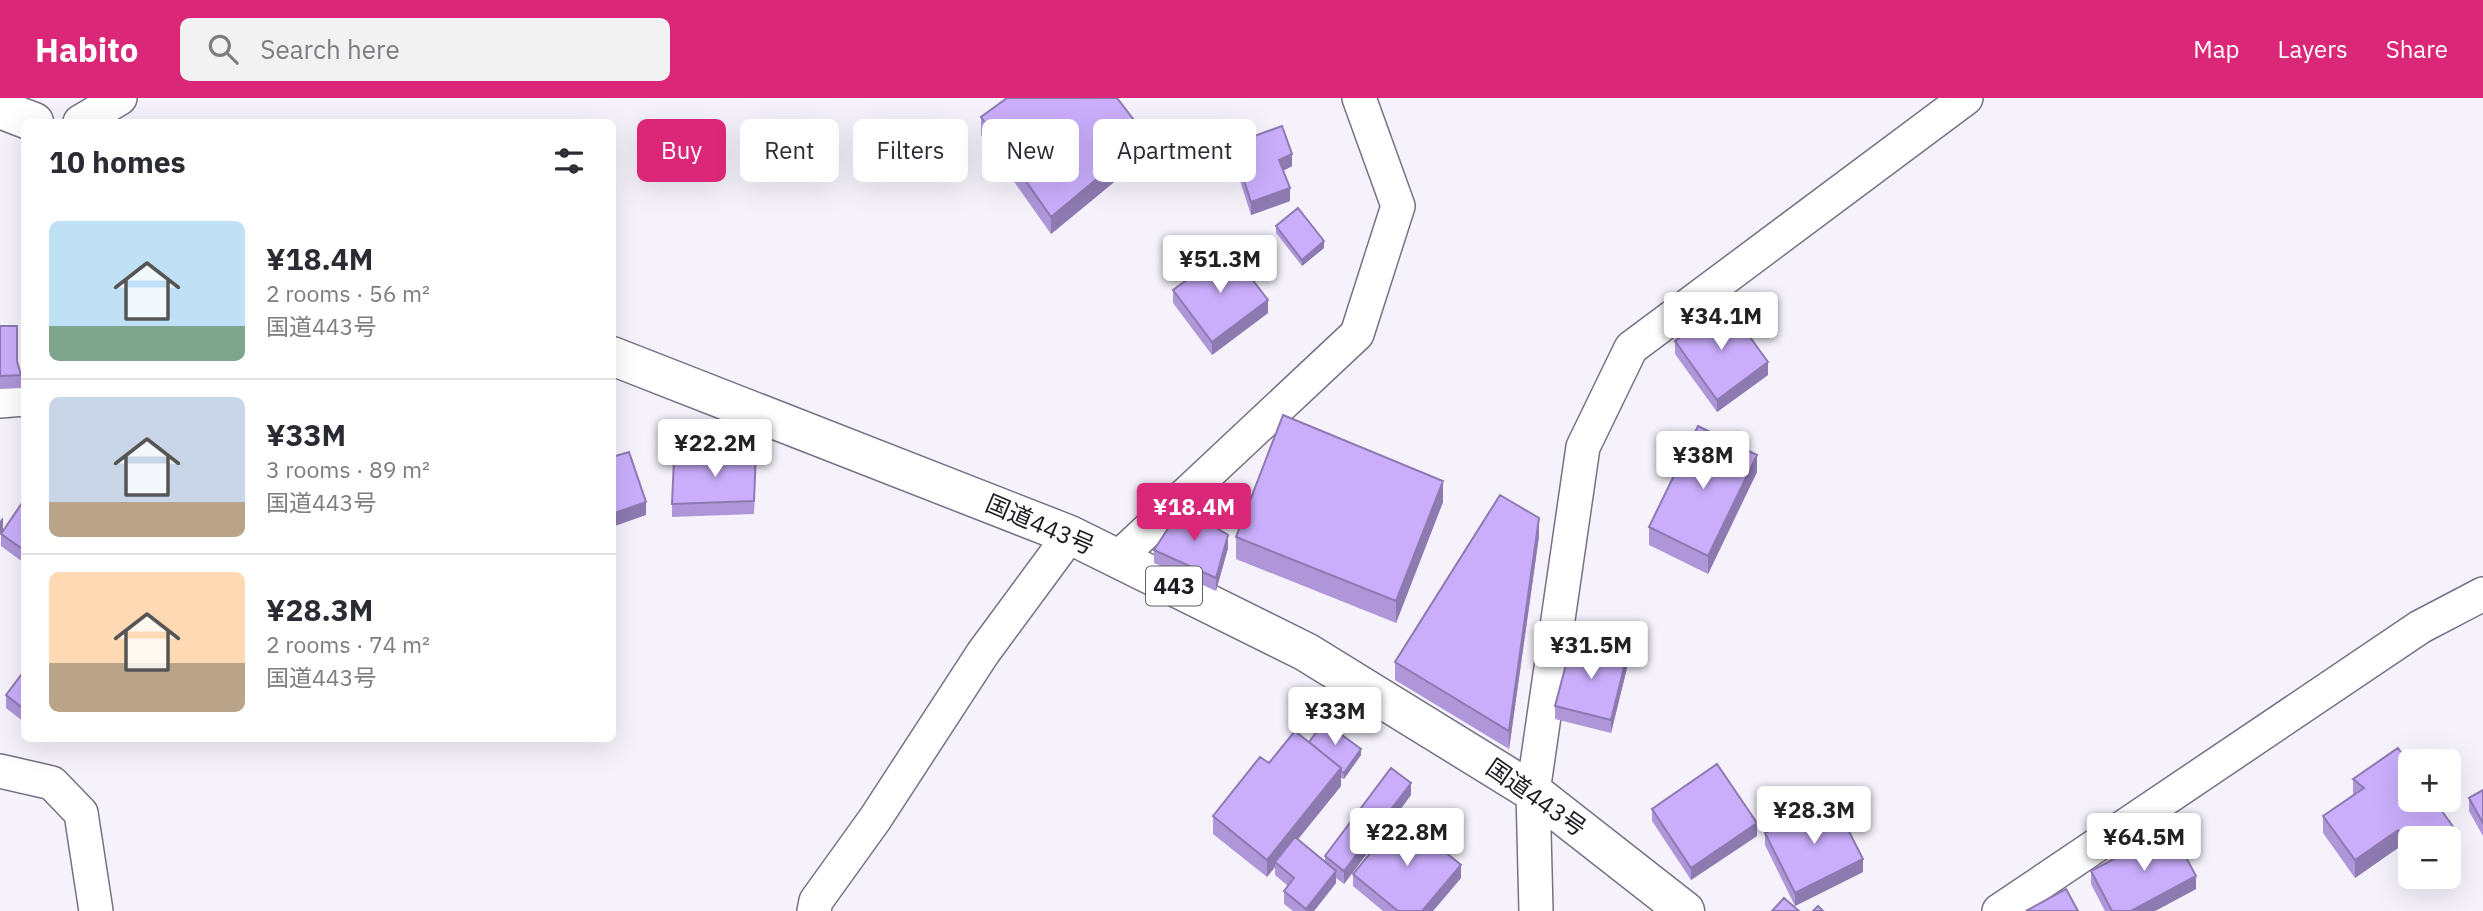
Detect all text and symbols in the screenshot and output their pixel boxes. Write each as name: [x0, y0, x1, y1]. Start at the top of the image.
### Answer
search box: [180, 18, 670, 81]
text: Habito: [35, 28, 138, 71]
icon: search: [204, 30, 242, 68]
text: Search here: [260, 32, 400, 66]
text: Map: [2193, 33, 2240, 65]
text: Layers: [2278, 33, 2348, 65]
text: Share: [2386, 33, 2448, 65]
chip: Buy: [637, 119, 726, 182]
chip: Rent: [740, 119, 839, 182]
chip: Filters: [853, 119, 968, 182]
chip: New: [982, 119, 1079, 182]
chip: Apartment: [1093, 119, 1256, 182]
text: 10 homes: [49, 142, 186, 181]
icon: filters: [550, 142, 588, 180]
pin: ¥51.3M: [1163, 236, 1277, 295]
text: ¥18.4M: [266, 239, 373, 278]
text: ¥51.3M: [1179, 243, 1261, 273]
icon: home: [105, 249, 189, 333]
text: 2 rooms · 56 m²: [266, 278, 430, 308]
pin: ¥34.1M: [1664, 292, 1778, 352]
text: ¥34.1M: [1680, 300, 1762, 330]
text: 国道443号: [266, 311, 376, 341]
text: ¥33M: [266, 415, 346, 454]
pin: ¥22.2M: [658, 420, 772, 479]
icon: home: [105, 425, 189, 509]
text: ¥22.2M: [674, 427, 756, 457]
pin: ¥38M: [1662, 432, 1744, 491]
text: ¥38M: [1672, 439, 1734, 469]
text: 3 rooms · 89 m²: [266, 454, 430, 484]
pin: ¥18.4M: [1137, 484, 1251, 543]
text: 国道443号: [266, 487, 376, 517]
street label: 国道443号: [981, 487, 1100, 561]
text: ¥18.4M: [1153, 491, 1235, 521]
road number: 443: [1146, 566, 1202, 606]
text: ¥28.3M: [266, 590, 373, 629]
icon: home: [105, 600, 189, 684]
pin: ¥31.5M: [1534, 622, 1648, 681]
text: 2 rooms · 74 m²: [266, 629, 430, 659]
text: ¥31.5M: [1550, 629, 1632, 659]
text: 国道443号: [266, 662, 376, 692]
pin: ¥33M: [1294, 688, 1376, 747]
text: ¥33M: [1304, 695, 1366, 725]
map controls: [2398, 749, 2461, 889]
button: +: [2398, 749, 2461, 812]
street label: 国道443号: [1480, 751, 1593, 843]
pin: ¥28.3M: [1757, 786, 1871, 846]
text: ¥28.3M: [1773, 794, 1855, 824]
pin: ¥22.8M: [1350, 808, 1464, 868]
pin: ¥64.5M: [2087, 814, 2201, 873]
text: ¥22.8M: [1366, 816, 1448, 846]
text: ¥64.5M: [2103, 821, 2185, 851]
button: −: [2398, 826, 2461, 889]

